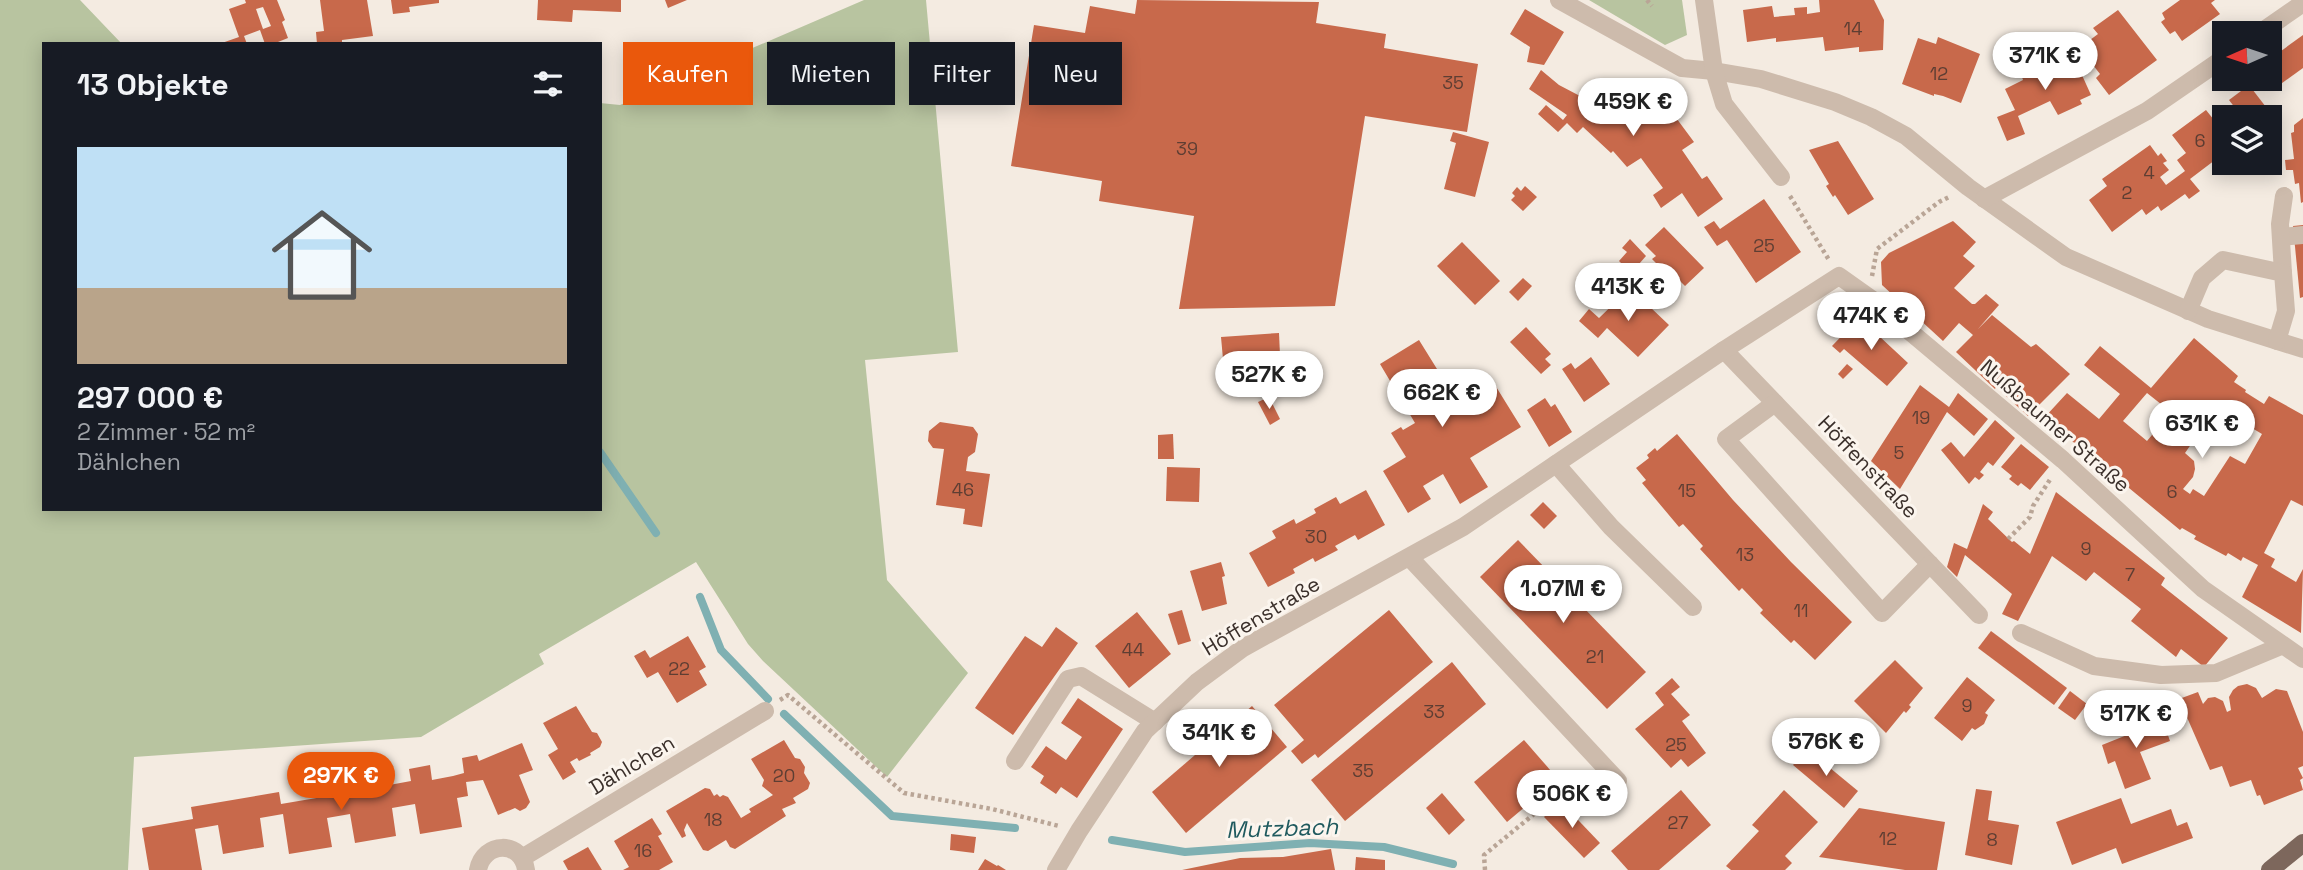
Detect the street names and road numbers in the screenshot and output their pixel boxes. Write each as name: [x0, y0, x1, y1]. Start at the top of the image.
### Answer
street label: Nußbaumer Straße: [1975, 353, 2136, 498]
street label: Höffenstraße: [1812, 409, 1924, 524]
street label: Höffenstraße: [1197, 570, 1325, 661]
street label: Dählchen: [584, 729, 679, 801]

